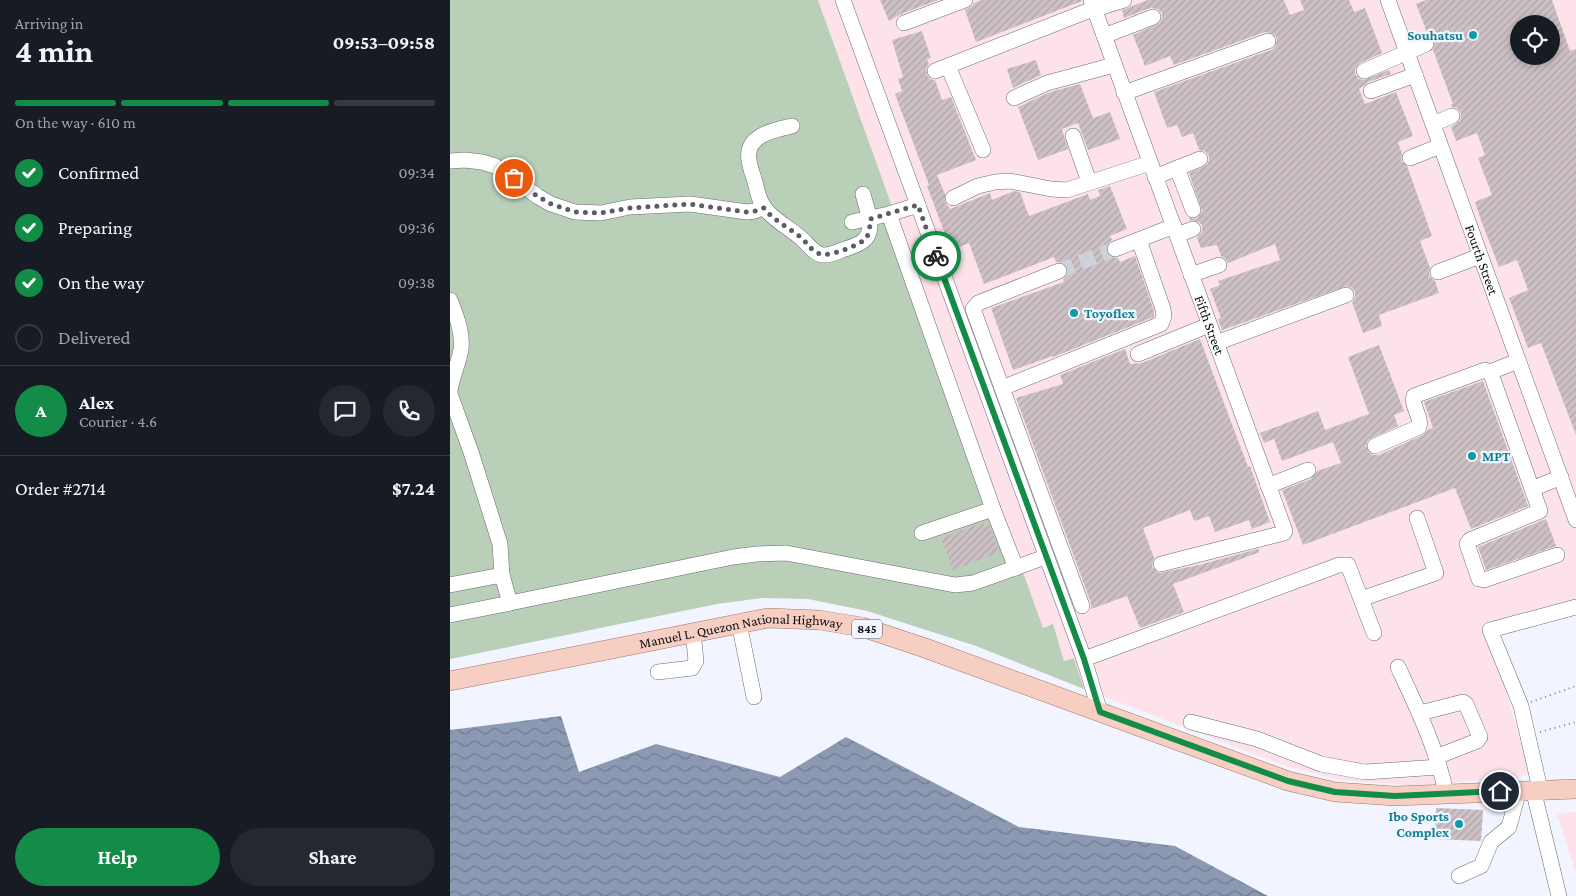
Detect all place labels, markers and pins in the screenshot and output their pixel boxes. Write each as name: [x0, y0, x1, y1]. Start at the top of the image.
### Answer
place label: Souhatsu: [1407, 27, 1463, 43]
marker: Souhatsu: [1467, 29, 1479, 41]
pin: [493, 157, 535, 199]
place label: Toyoflex: [1084, 305, 1136, 321]
marker: Toyoflex: [1068, 307, 1080, 319]
place label: MPT: [1482, 448, 1511, 464]
marker: MPT: [1466, 450, 1478, 462]
pin: [1479, 770, 1521, 812]
place label: Ibo Sports Complex: [1388, 808, 1450, 840]
marker: Ibo Sports Complex: [1453, 818, 1465, 830]

